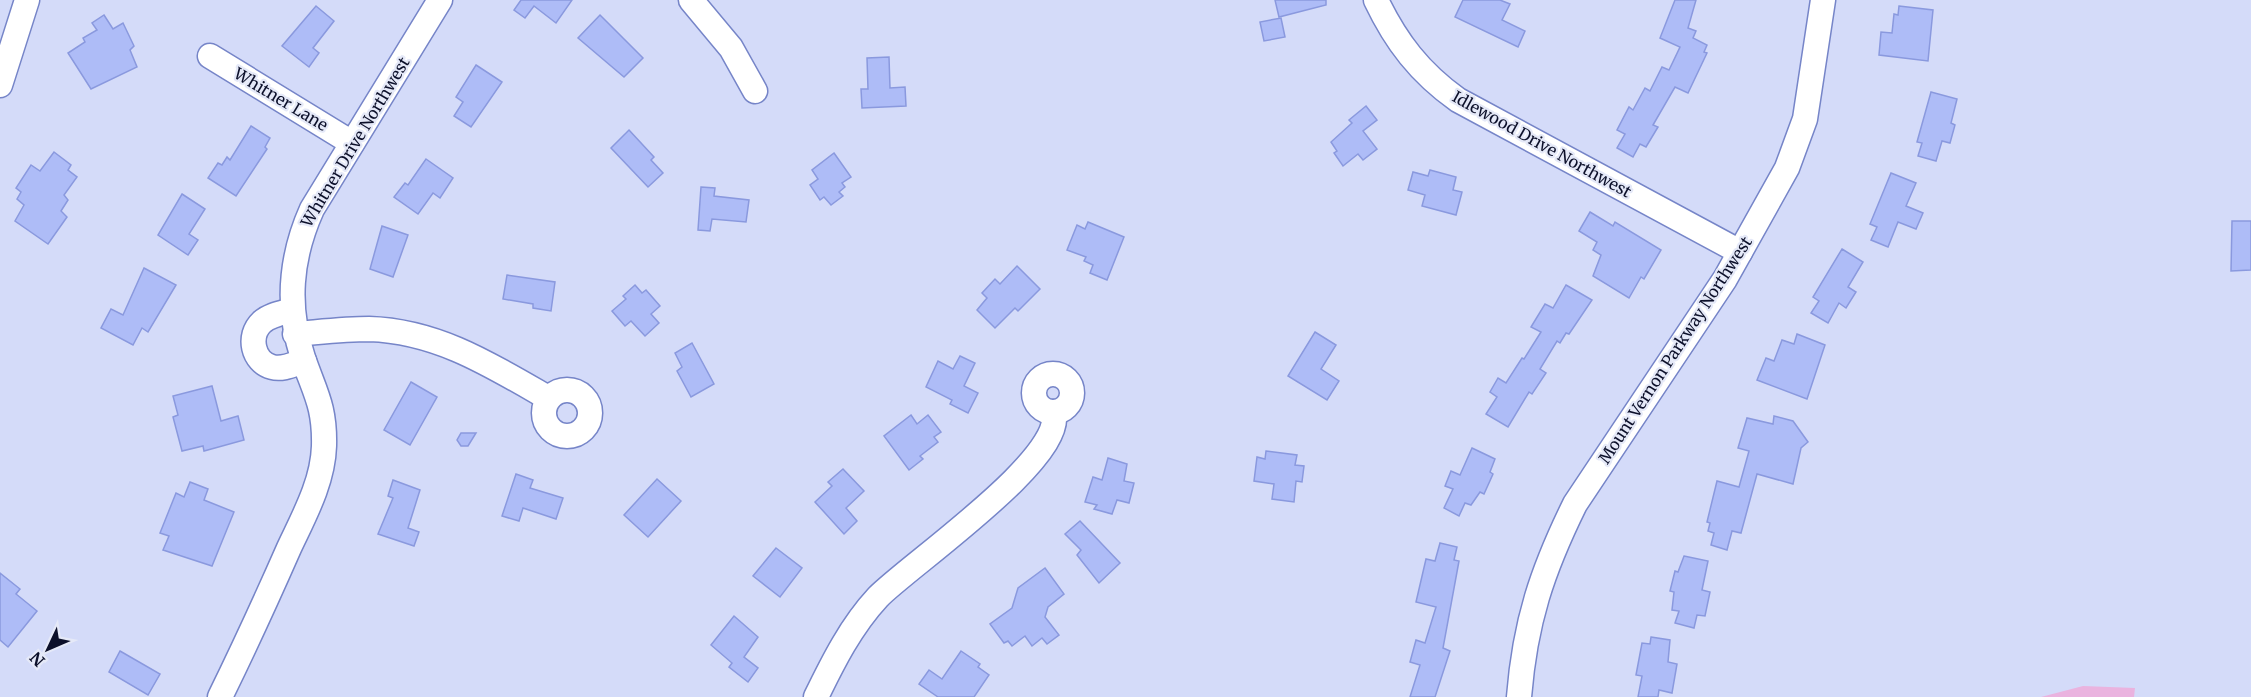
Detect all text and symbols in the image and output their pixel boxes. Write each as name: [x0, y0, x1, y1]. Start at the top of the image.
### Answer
street label: Whitner Drive Northwest: [296, 53, 414, 231]
street label: Whitner Lane: [230, 63, 332, 135]
street label: Idlewood Drive Northwest: [1449, 86, 1636, 202]
street label: Mount Vernon Parkway Northwest: [1594, 232, 1756, 467]
north arrow: [18, 619, 78, 679]
text: N: [25, 648, 49, 671]

